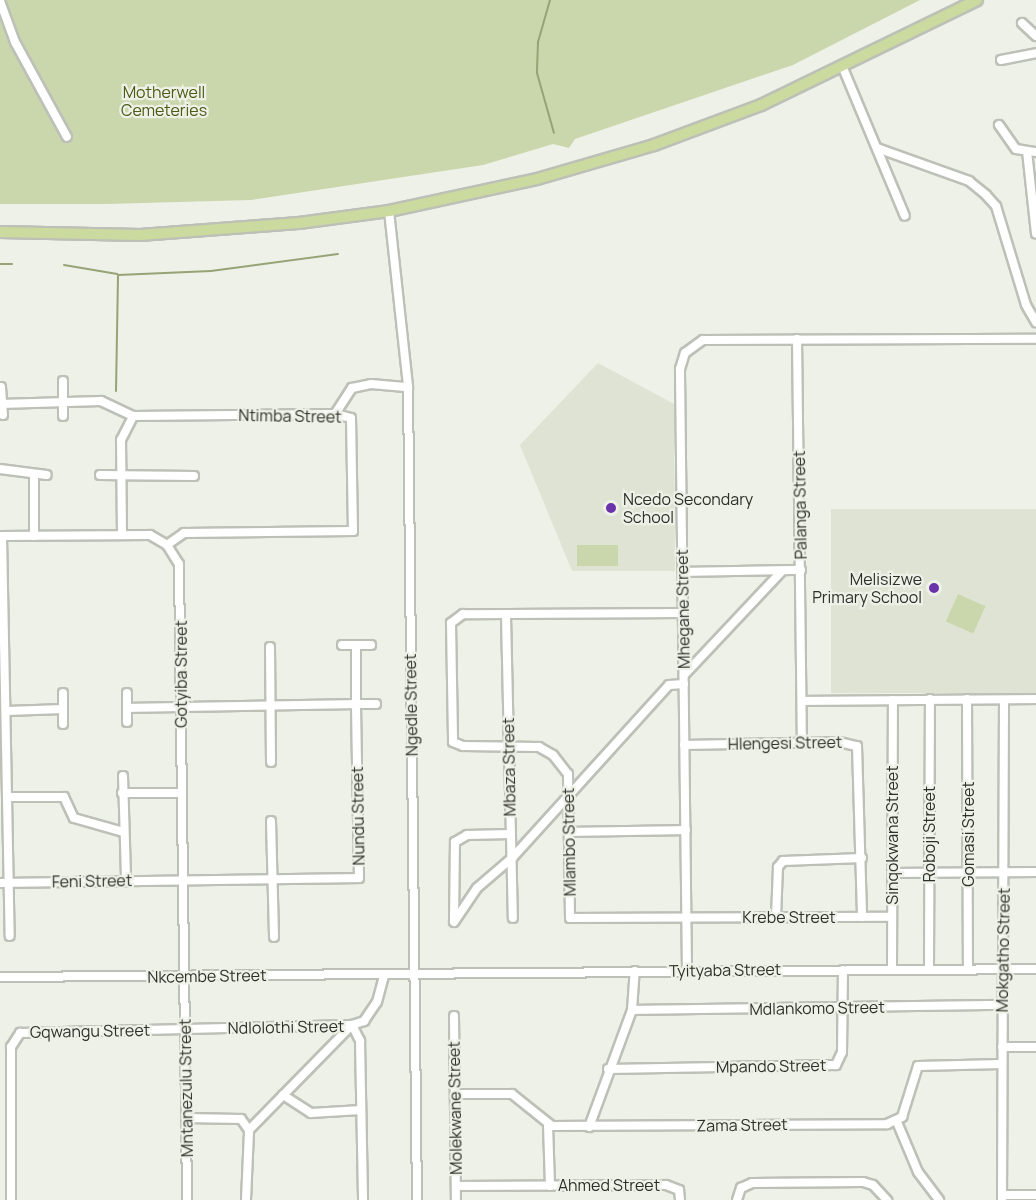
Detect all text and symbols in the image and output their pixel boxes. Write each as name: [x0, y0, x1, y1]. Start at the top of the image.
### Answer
park label: Motherwell Cemeteries: [121, 82, 207, 120]
street label: Ntimba Street: [238, 406, 342, 426]
street label: Palanga Street: [789, 450, 811, 560]
place label: Ncedo Secondary School: [623, 489, 753, 527]
marker: Ncedo Secondary School: [604, 501, 618, 515]
street label: Mhegane Street: [672, 549, 694, 669]
place label: Melisizwe Primary School: [812, 569, 922, 607]
marker: Melisizwe Primary School: [927, 581, 941, 595]
street label: Gotyiba Street: [171, 620, 191, 728]
street label: Ngedle Street: [401, 654, 421, 756]
street label: Mbaza Street: [499, 717, 519, 817]
street label: Hlengesi Street: [728, 732, 842, 754]
street label: Sinqokwana Street: [882, 765, 902, 905]
street label: Nundu Street: [348, 766, 368, 866]
street label: Gomasi Street: [958, 781, 978, 887]
street label: Roboji Street: [919, 786, 939, 882]
street label: Mlambo Street: [558, 787, 580, 897]
street label: Feni Street: [52, 871, 132, 891]
street label: Mokgatho Street: [992, 887, 1014, 1013]
street label: Krebe Street: [742, 907, 836, 927]
street label: Tyityaba Street: [669, 959, 781, 981]
street label: Nkcembe Street: [147, 965, 267, 987]
street label: Mdlankomo Street: [749, 997, 885, 1019]
street label: Ndlolothi Street: [228, 1016, 344, 1038]
street label: Mntanezulu Street: [175, 1019, 197, 1157]
street label: Gqwangu Street: [30, 1020, 150, 1042]
street label: Molekwane Street: [444, 1041, 466, 1175]
street label: Mpando Street: [716, 1055, 826, 1077]
street label: Zama Street: [696, 1115, 788, 1135]
street label: Ahmed Street: [558, 1175, 660, 1195]

